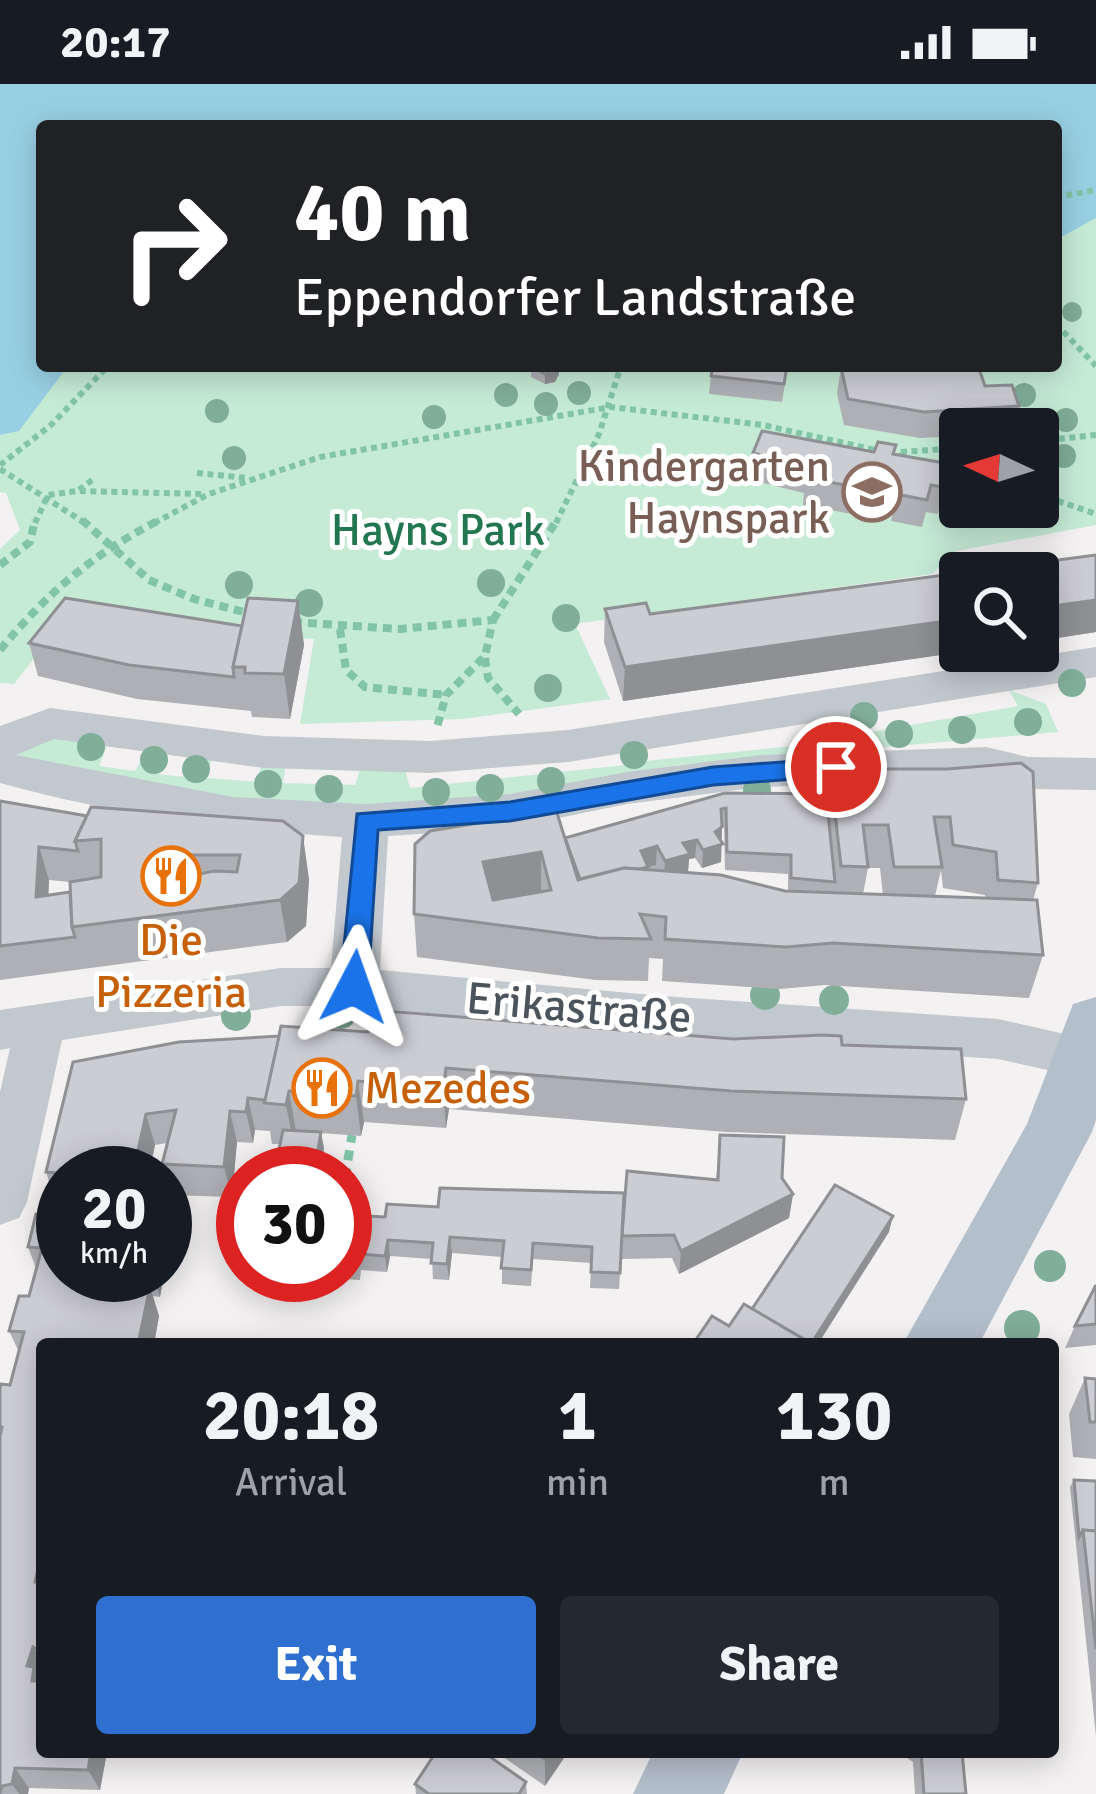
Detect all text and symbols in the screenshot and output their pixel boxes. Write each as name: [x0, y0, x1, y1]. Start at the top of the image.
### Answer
text: 20:17: [60, 15, 170, 70]
text: 40 m: [294, 161, 471, 265]
icon: right: [96, 168, 252, 324]
text: Eppendorfer Landstraße: [294, 264, 856, 331]
north arrow: [939, 408, 1059, 528]
map controls: [939, 408, 1059, 672]
place label: Kindergarten Haynspark: [577, 439, 830, 546]
school or university icon: Kindergarten Haynspark: [841, 461, 903, 523]
park label: Hayns Park: [331, 503, 545, 558]
button: search: [939, 552, 1059, 672]
pin: [785, 716, 887, 818]
icon: arrive: [803, 734, 869, 800]
restaurant icon: Die Pizzeria: [140, 845, 202, 907]
place label: Die Pizzeria: [95, 913, 247, 1020]
position arrow: [291, 924, 417, 1050]
street label: Erikastraße: [464, 971, 694, 1045]
restaurant icon: Mezedes: [291, 1057, 353, 1119]
place label: Mezedes: [364, 1061, 531, 1116]
speed limit sign: 30: [216, 1146, 372, 1302]
text: 20: [82, 1172, 146, 1246]
text: km/h: [80, 1235, 148, 1272]
text: 20:18: [203, 1371, 379, 1460]
text: 1: [558, 1371, 597, 1460]
text: 130: [776, 1371, 892, 1460]
text: Arrival: [235, 1458, 347, 1506]
text: min: [546, 1458, 609, 1506]
text: m: [818, 1458, 850, 1506]
button: Exit: [96, 1596, 536, 1734]
button: Share: [560, 1596, 999, 1734]

